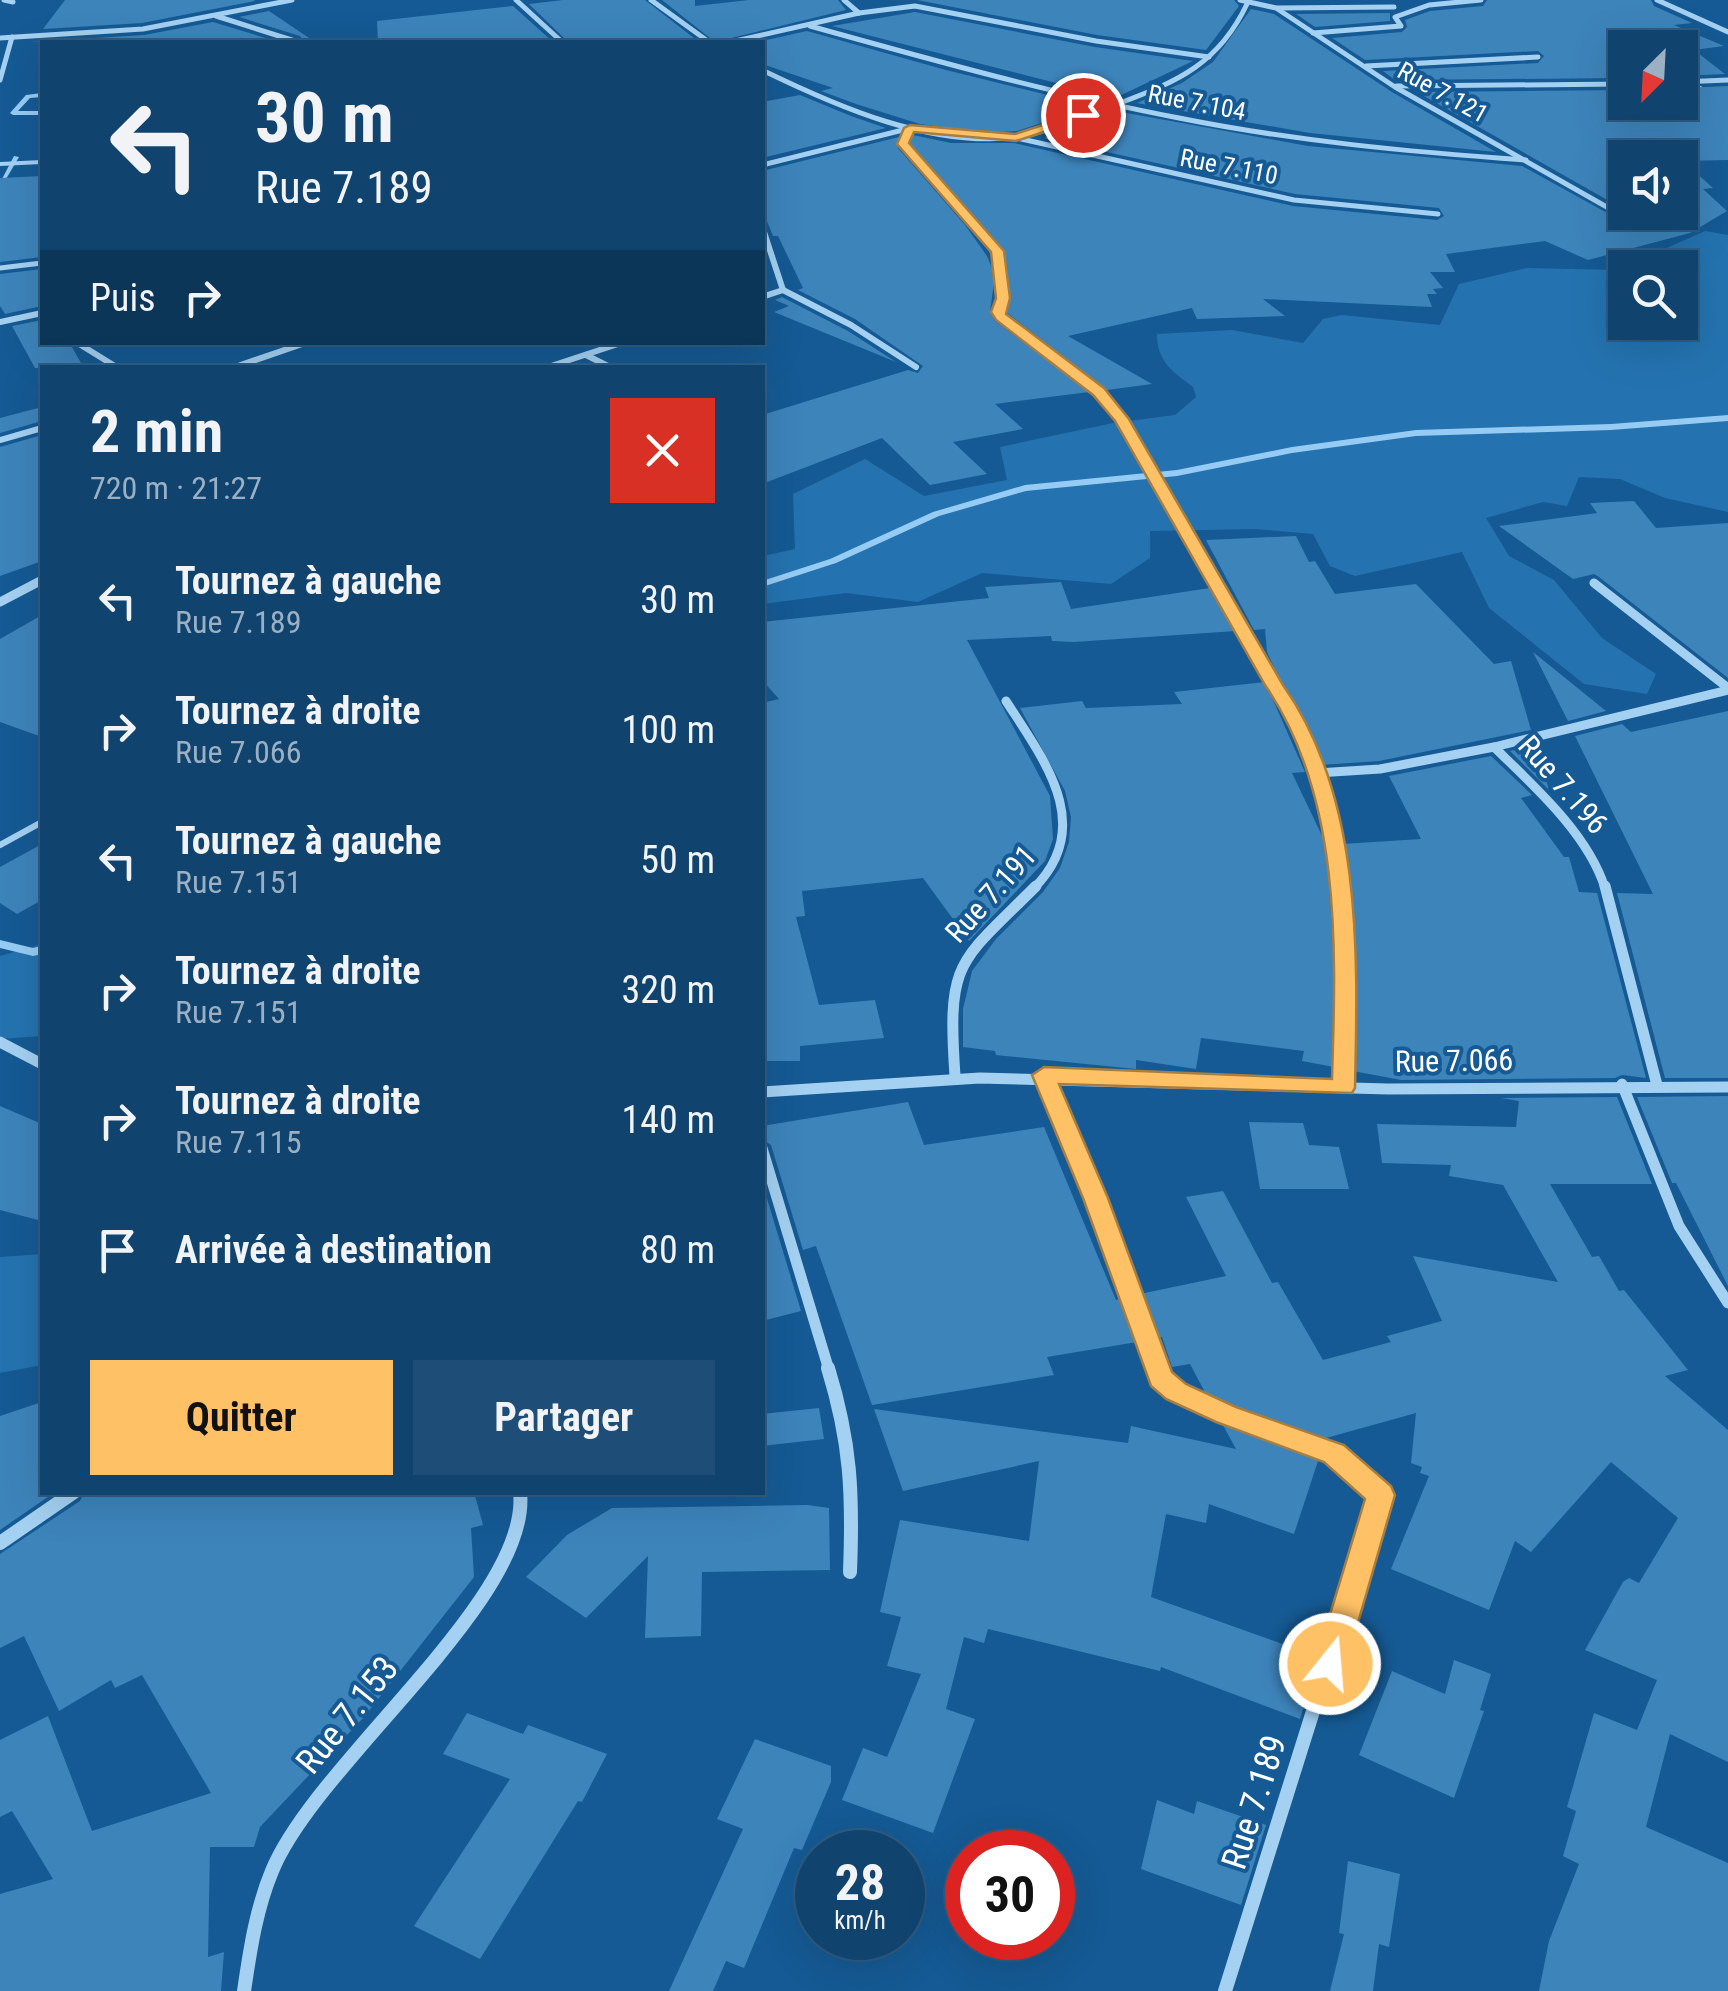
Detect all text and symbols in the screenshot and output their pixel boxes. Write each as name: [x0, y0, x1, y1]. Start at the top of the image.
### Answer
north arrow: [1608, 30, 1698, 120]
map controls: [1608, 30, 1698, 340]
street label: Rue 7.121: [1393, 56, 1493, 129]
pin: [1041, 73, 1126, 158]
text: 30 m: [255, 77, 394, 159]
street label: Rue 7.104: [1146, 79, 1248, 126]
icon: left: [90, 80, 220, 210]
icon: arrive: [1056, 88, 1111, 143]
button: sound: [1608, 140, 1698, 230]
street label: Rue 7.110: [1178, 143, 1280, 190]
text: Rue 7.189: [255, 161, 433, 214]
button: search: [1608, 250, 1698, 340]
icon: right: [175, 270, 230, 325]
text: Puis: [90, 276, 155, 320]
text: 2 min: [90, 396, 223, 467]
button: close: [610, 398, 715, 503]
text: 720 m · 21:27: [90, 469, 262, 507]
text: Tournez à gauche: [175, 559, 442, 603]
icon: left: [90, 573, 145, 628]
text: 30 m: [640, 578, 715, 622]
text: Rue 7.189: [175, 603, 301, 641]
text: Tournez à droite: [175, 689, 421, 733]
icon: right: [90, 703, 145, 758]
text: 100 m: [621, 708, 715, 752]
street label: Rue 7.196: [1511, 728, 1615, 841]
text: Rue 7.066: [175, 733, 301, 771]
text: Tournez à gauche: [175, 819, 442, 863]
icon: left: [90, 833, 145, 888]
text: 50 m: [640, 838, 715, 882]
street label: Rue 7.191: [938, 838, 1043, 949]
text: Rue 7.151: [175, 863, 301, 901]
text: Tournez à droite: [175, 949, 421, 993]
icon: right: [90, 963, 145, 1018]
text: 320 m: [621, 968, 715, 1012]
text: Rue 7.151: [175, 993, 301, 1031]
street label: Rue 7.066: [1394, 1042, 1514, 1079]
text: Tournez à droite: [175, 1079, 421, 1123]
icon: right: [90, 1093, 145, 1148]
text: 140 m: [621, 1098, 715, 1142]
text: Rue 7.115: [175, 1123, 301, 1161]
icon: arrive: [90, 1223, 145, 1278]
text: Arrivée à destination: [175, 1228, 492, 1272]
text: 80 m: [640, 1228, 715, 1272]
button: Quitter: [90, 1360, 393, 1475]
button: Partager: [413, 1360, 715, 1475]
position arrow: [1278, 1612, 1382, 1716]
street label: Rue 7.153: [288, 1649, 407, 1782]
street label: Rue 7.189: [1214, 1730, 1295, 1874]
speed limit sign: 30: [945, 1830, 1075, 1960]
text: 28: [835, 1854, 885, 1912]
text: km/h: [834, 1906, 886, 1935]

